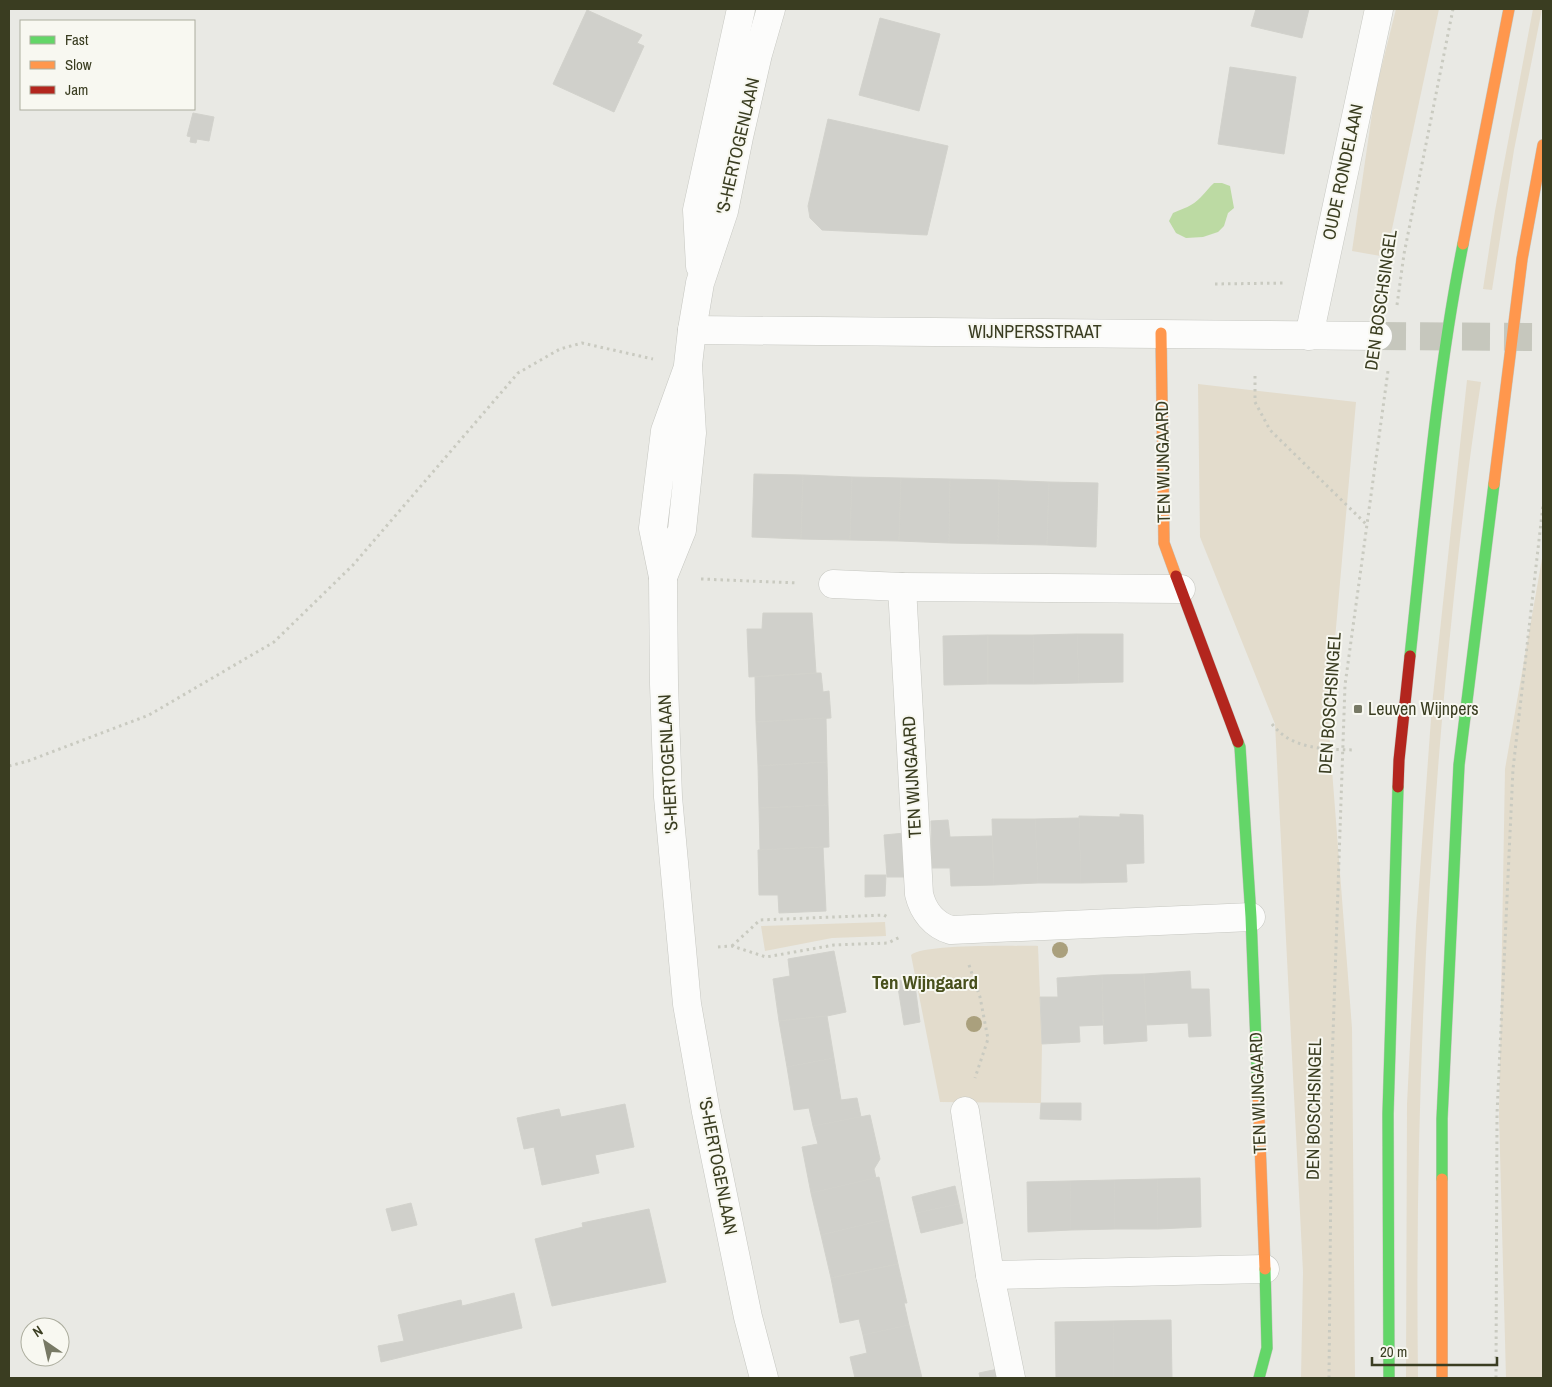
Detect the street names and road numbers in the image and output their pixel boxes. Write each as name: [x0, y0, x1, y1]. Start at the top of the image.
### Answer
street label: 'S-HERTOGENLAAN: [710, 75, 765, 217]
street label: OUDE RONDELAAN: [1316, 102, 1369, 242]
street label: DEN BOSCHSINGEL: [1358, 228, 1403, 372]
street label: WIJNPERSSTRAAT: [968, 319, 1102, 344]
street label: TEN WIJNGAARD: [1149, 401, 1176, 523]
street label: DEN BOSCHSINGEL: [1312, 631, 1347, 775]
street label: 'S-HERTOGENLAAN: [651, 694, 684, 834]
street label: TEN WIJNGAARD: [896, 715, 927, 839]
street label: TEN WIJNGAARD: [1243, 1032, 1272, 1155]
street label: DEN BOSCHSINGEL: [1300, 1038, 1327, 1180]
street label: 'S-HERTOGENLAAN: [693, 1095, 744, 1237]

